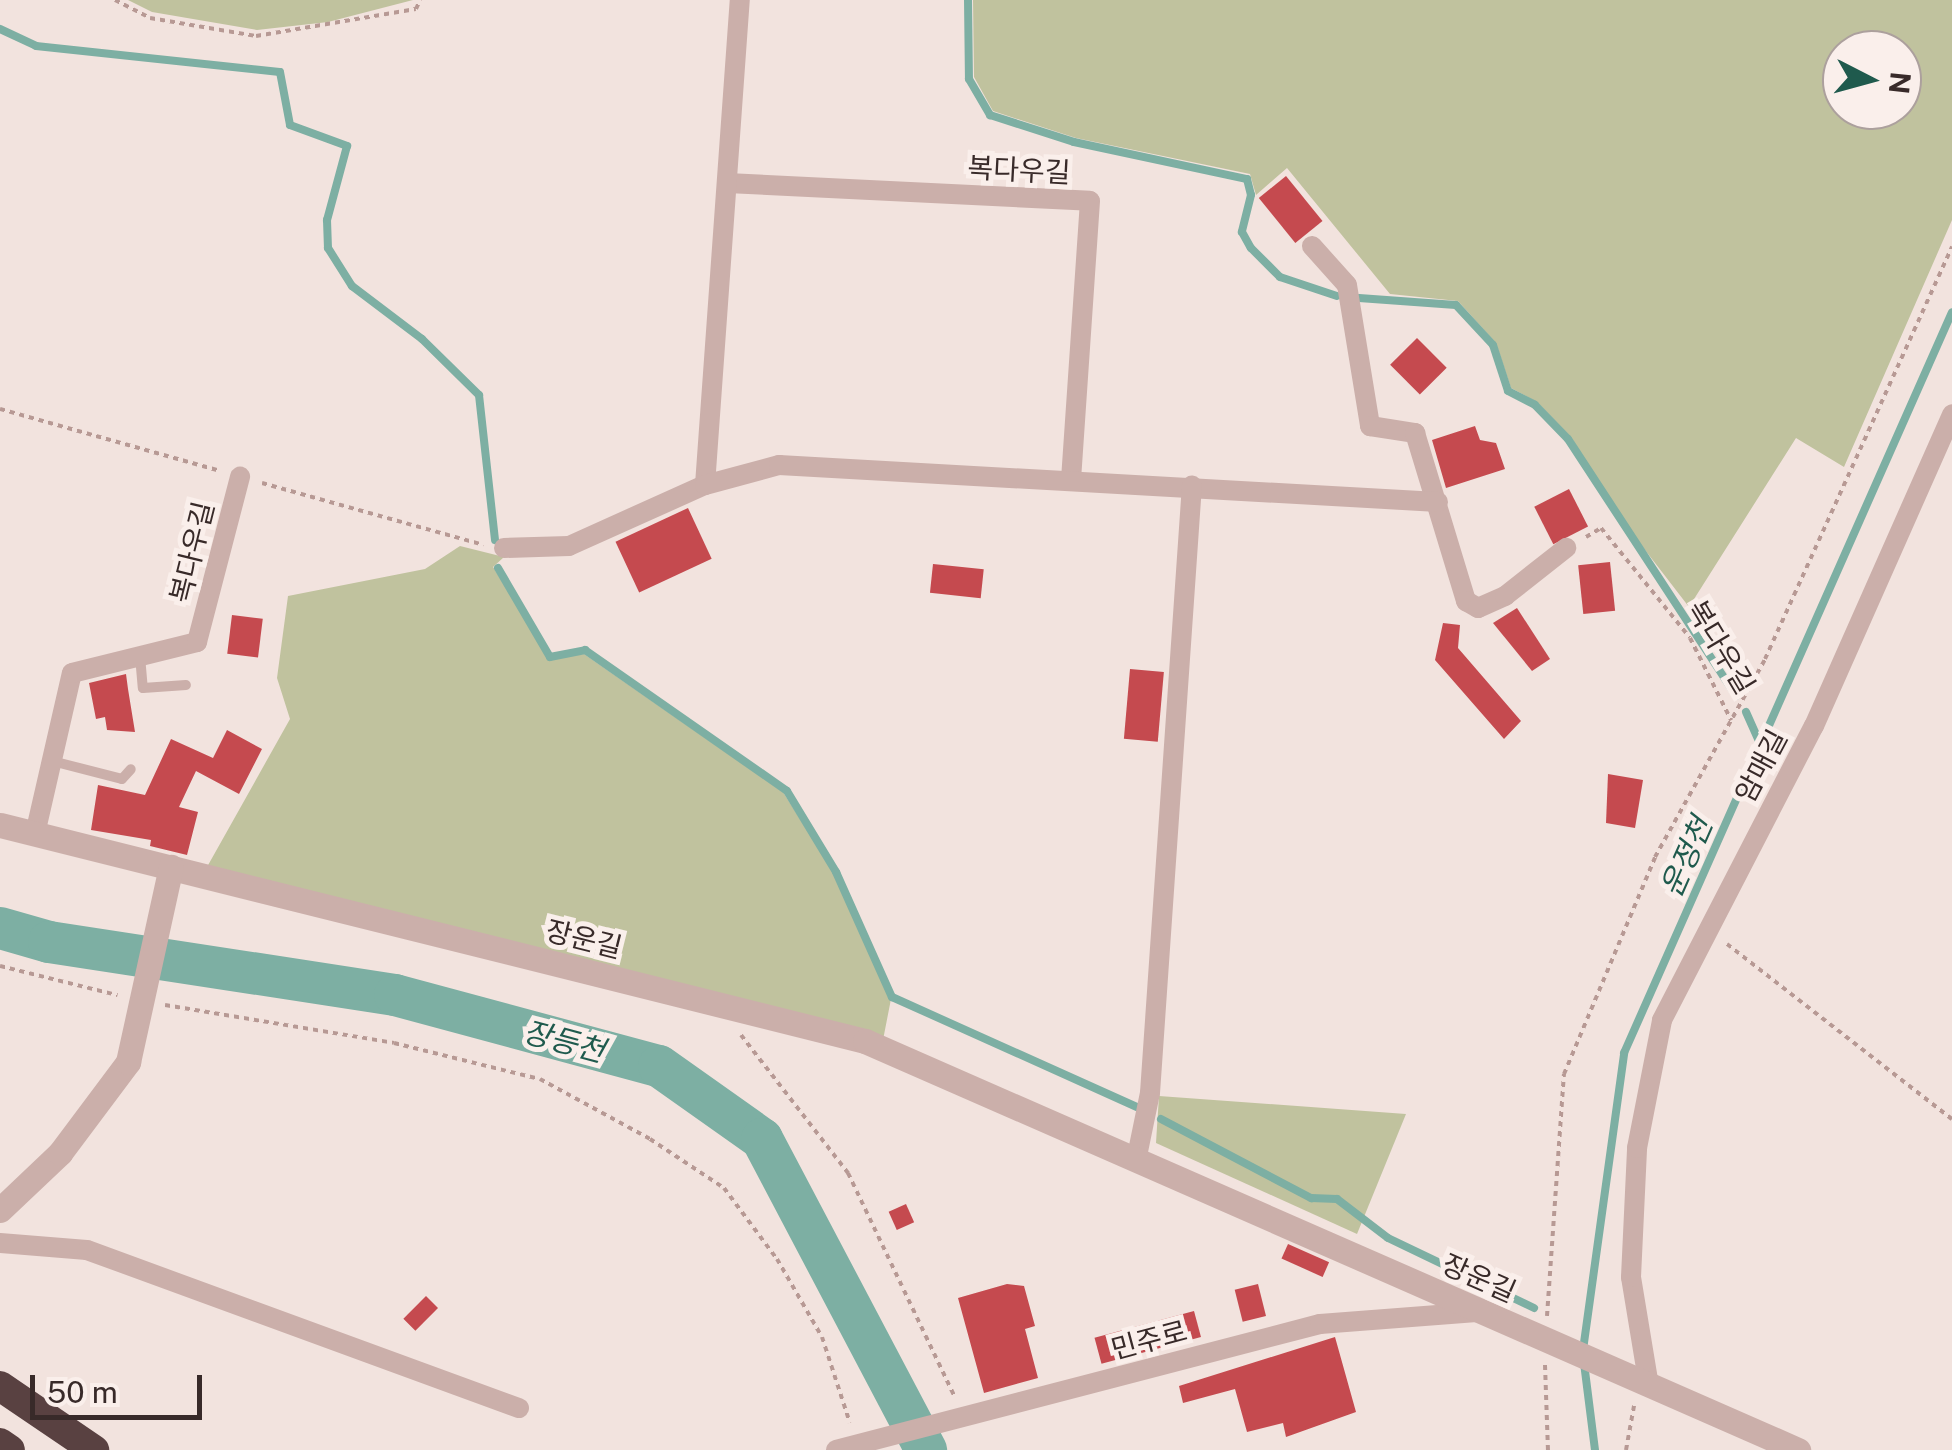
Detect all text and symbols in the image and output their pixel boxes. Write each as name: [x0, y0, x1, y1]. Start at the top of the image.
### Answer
north arrow: [1822, 30, 1922, 130]
text: N: [1883, 70, 1918, 96]
street label: 복다우길: [967, 151, 1071, 189]
street label: 복다우길: [163, 498, 221, 606]
street label: 복다우길: [1680, 594, 1762, 700]
street label: 암매길: [1728, 724, 1794, 808]
water label: 운정천: [1653, 812, 1719, 902]
street label: 장운길: [542, 913, 626, 965]
water label: 장등천: [519, 1013, 609, 1069]
street label: 장운길: [1437, 1247, 1521, 1309]
street label: 민주로: [1107, 1314, 1191, 1366]
scale bar: [35, 1355, 208, 1417]
text: 50 m: [47, 1374, 118, 1410]

